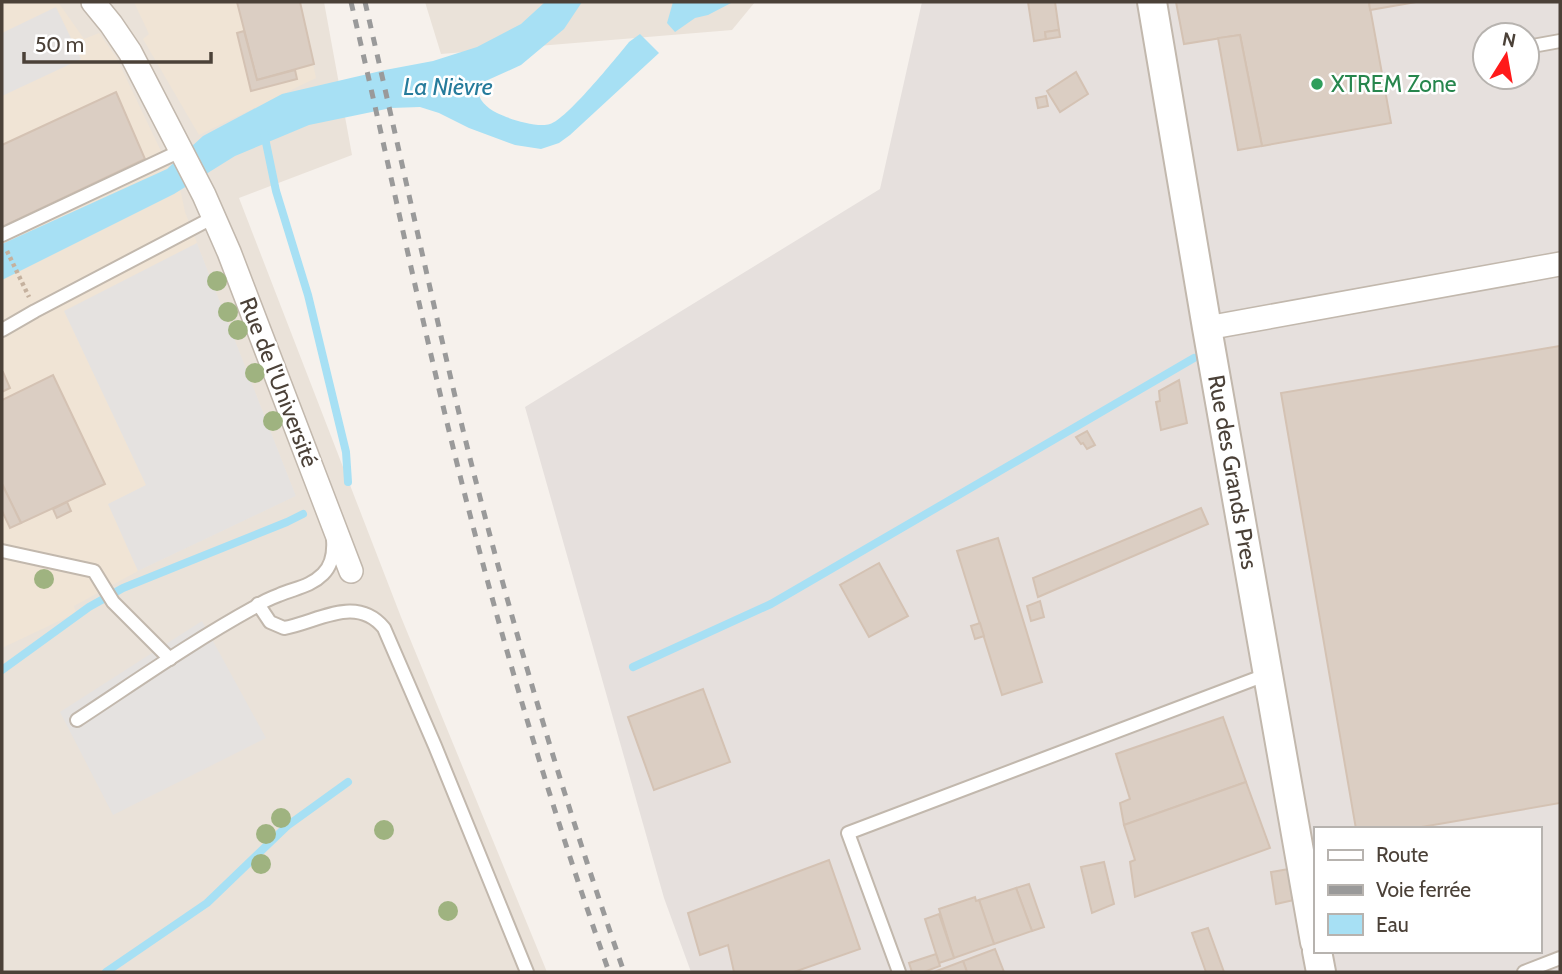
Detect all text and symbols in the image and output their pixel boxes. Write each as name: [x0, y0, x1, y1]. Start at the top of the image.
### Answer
scale bar: [24, 21, 212, 65]
north arrow: [1471, 21, 1541, 91]
text: N: [1500, 27, 1518, 52]
text: 50 m: [35, 32, 84, 57]
place label: XTREM Zone: [1331, 70, 1457, 98]
water label: La Nièvre: [403, 72, 493, 101]
marker: XTREM Zone: [1309, 76, 1325, 92]
street label: Rue de l'Université: [234, 293, 324, 471]
street label: Rue des Grands Pres: [1202, 373, 1264, 571]
legend: [1314, 827, 1541, 953]
text: Route: [1376, 842, 1429, 867]
text: Voie ferrée: [1376, 877, 1471, 902]
text: Eau: [1376, 912, 1409, 937]

